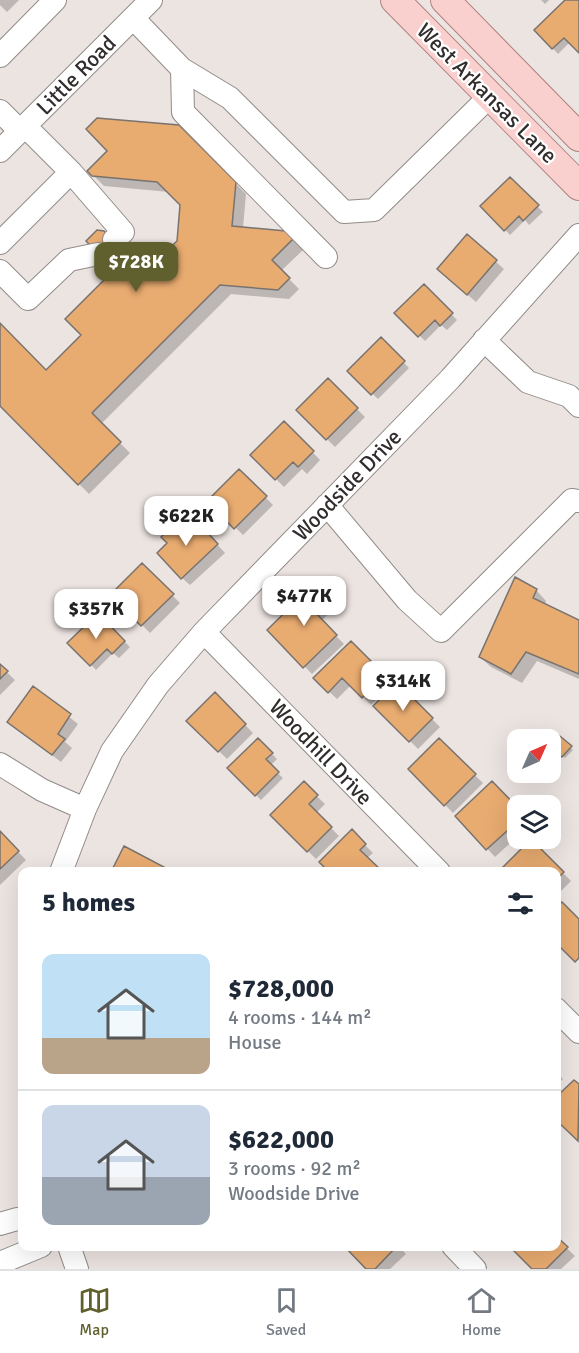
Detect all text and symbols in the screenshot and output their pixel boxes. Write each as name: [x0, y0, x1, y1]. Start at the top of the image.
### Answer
street label: West Arkansas Lane: [411, 17, 563, 169]
street label: Little Road: [31, 30, 121, 120]
pin: $728K: [94, 242, 178, 293]
text: $728K: [108, 249, 164, 274]
street label: Woodside Drive: [287, 424, 407, 546]
pin: $622K: [144, 496, 228, 547]
text: $622K: [158, 503, 214, 528]
pin: $477K: [262, 576, 346, 627]
text: $477K: [276, 583, 332, 608]
pin: $357K: [54, 589, 138, 640]
text: $357K: [68, 596, 124, 621]
pin: $314K: [361, 661, 445, 712]
text: $314K: [375, 668, 431, 693]
street label: Woodhill Drive: [264, 693, 378, 811]
north arrow: [507, 729, 561, 783]
map controls: [507, 729, 561, 849]
button: layers: [507, 795, 561, 849]
text: 5 homes: [42, 887, 135, 919]
icon: filters: [504, 887, 537, 920]
text: $728,000: [228, 973, 334, 1005]
icon: home: [90, 978, 162, 1050]
text: 4 rooms · 144 m²: [228, 1005, 372, 1030]
text: House: [228, 1030, 282, 1055]
text: $622,000: [228, 1124, 334, 1156]
icon: home: [90, 1129, 162, 1201]
text: 3 rooms · 92 m²: [228, 1156, 361, 1181]
text: Woodside Drive: [228, 1181, 360, 1206]
tab: Map: [78, 1284, 111, 1340]
tab: Saved: [266, 1284, 306, 1340]
tab: Home: [461, 1284, 501, 1340]

